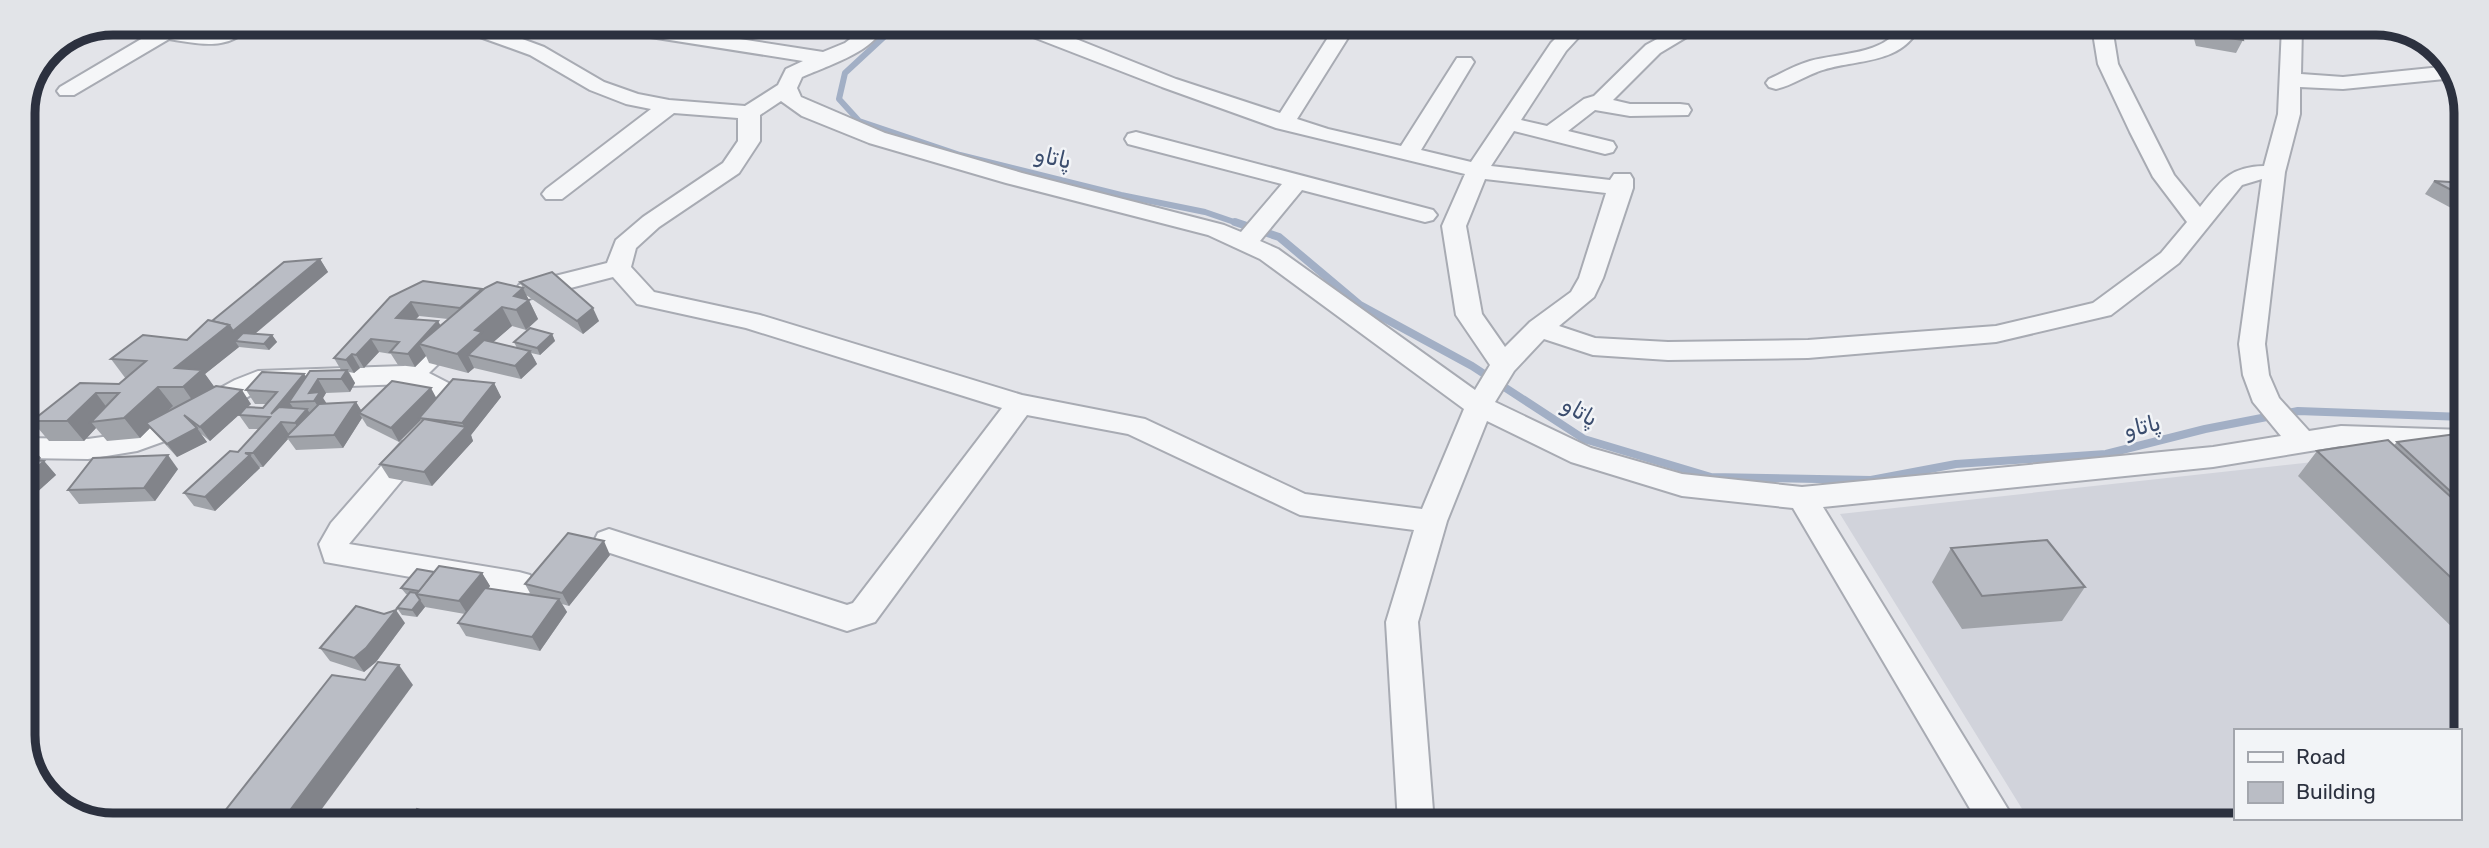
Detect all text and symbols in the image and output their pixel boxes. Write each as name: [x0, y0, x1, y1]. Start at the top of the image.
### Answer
water label: پاتاو: [1031, 139, 1074, 177]
water label: پاتاو: [1556, 390, 1603, 434]
water label: پاتاو: [2121, 408, 2164, 446]
legend: [2234, 729, 2461, 820]
text: Road: [2296, 744, 2346, 769]
text: Building: [2296, 779, 2376, 804]

